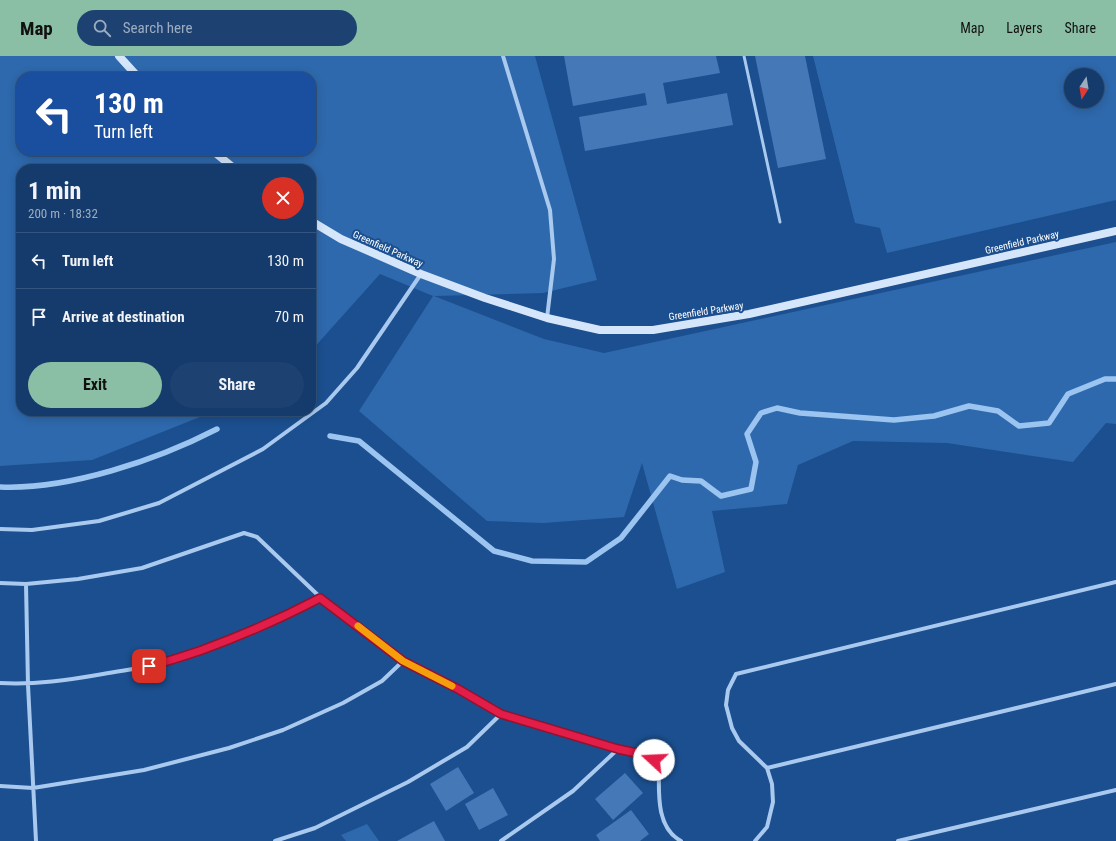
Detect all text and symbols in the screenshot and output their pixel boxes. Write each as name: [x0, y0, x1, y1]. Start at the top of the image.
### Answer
search box: [77, 10, 357, 46]
text: Map: [20, 17, 53, 40]
icon: search: [91, 17, 113, 39]
text: Search here: [123, 19, 193, 37]
text: Map: [960, 20, 984, 36]
text: Layers: [1006, 20, 1043, 36]
text: Share: [1065, 20, 1096, 36]
north arrow: [1064, 68, 1104, 108]
map controls: [1064, 68, 1104, 108]
text: 130 m: [94, 87, 164, 120]
icon: left: [28, 88, 80, 140]
text: Turn left: [94, 121, 153, 142]
text: 1 min: [28, 177, 81, 205]
button: close: [262, 177, 304, 219]
text: 200 m · 18:32: [28, 206, 98, 221]
street label: Greenfield Parkway: [984, 228, 1060, 256]
street label: Greenfield Parkway: [351, 229, 425, 269]
icon: left: [28, 250, 50, 272]
text: Turn left: [62, 252, 113, 270]
text: 130 m: [267, 252, 304, 270]
street label: Greenfield Parkway: [668, 300, 744, 322]
icon: arrive: [28, 306, 50, 328]
text: Arrive at destination: [62, 308, 185, 326]
text: 70 m: [274, 308, 304, 326]
button: Exit: [28, 362, 162, 408]
button: Share: [170, 362, 304, 408]
pin: [132, 649, 166, 683]
icon: arrive: [138, 655, 160, 677]
position arrow: [633, 739, 675, 781]

